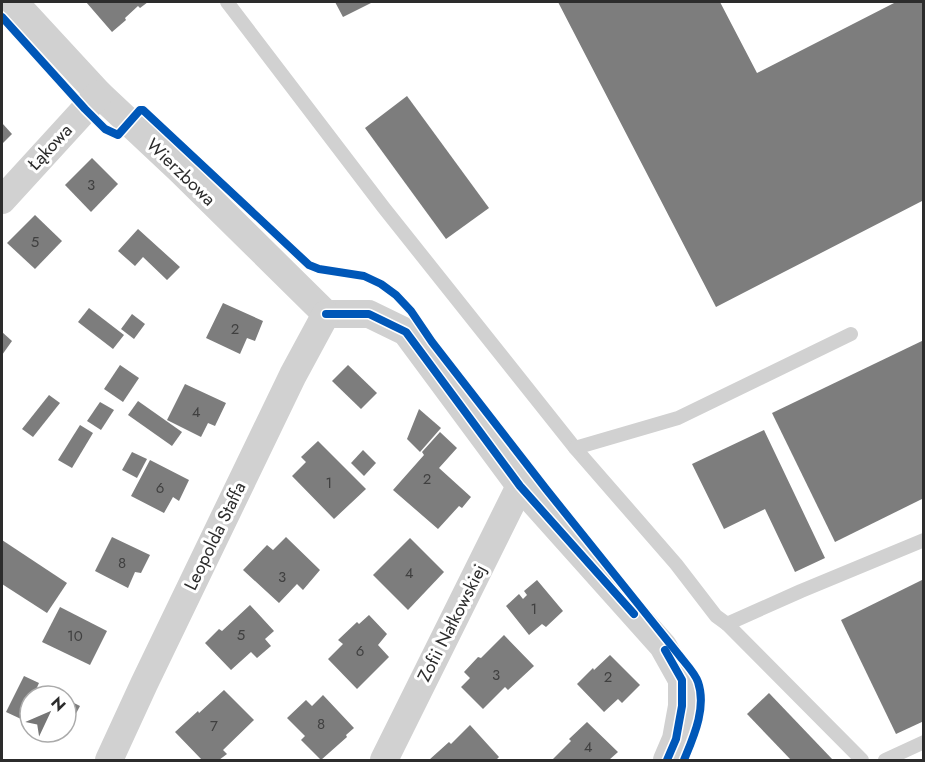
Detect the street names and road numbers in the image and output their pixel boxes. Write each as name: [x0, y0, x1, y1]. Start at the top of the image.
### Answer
street label: Łąkowa: [21, 118, 78, 177]
street label: Wierzbowa: [141, 132, 221, 212]
street label: Leopolda Staffa: [178, 477, 252, 595]
street label: Zofii Nałkowskiej: [411, 560, 493, 686]

